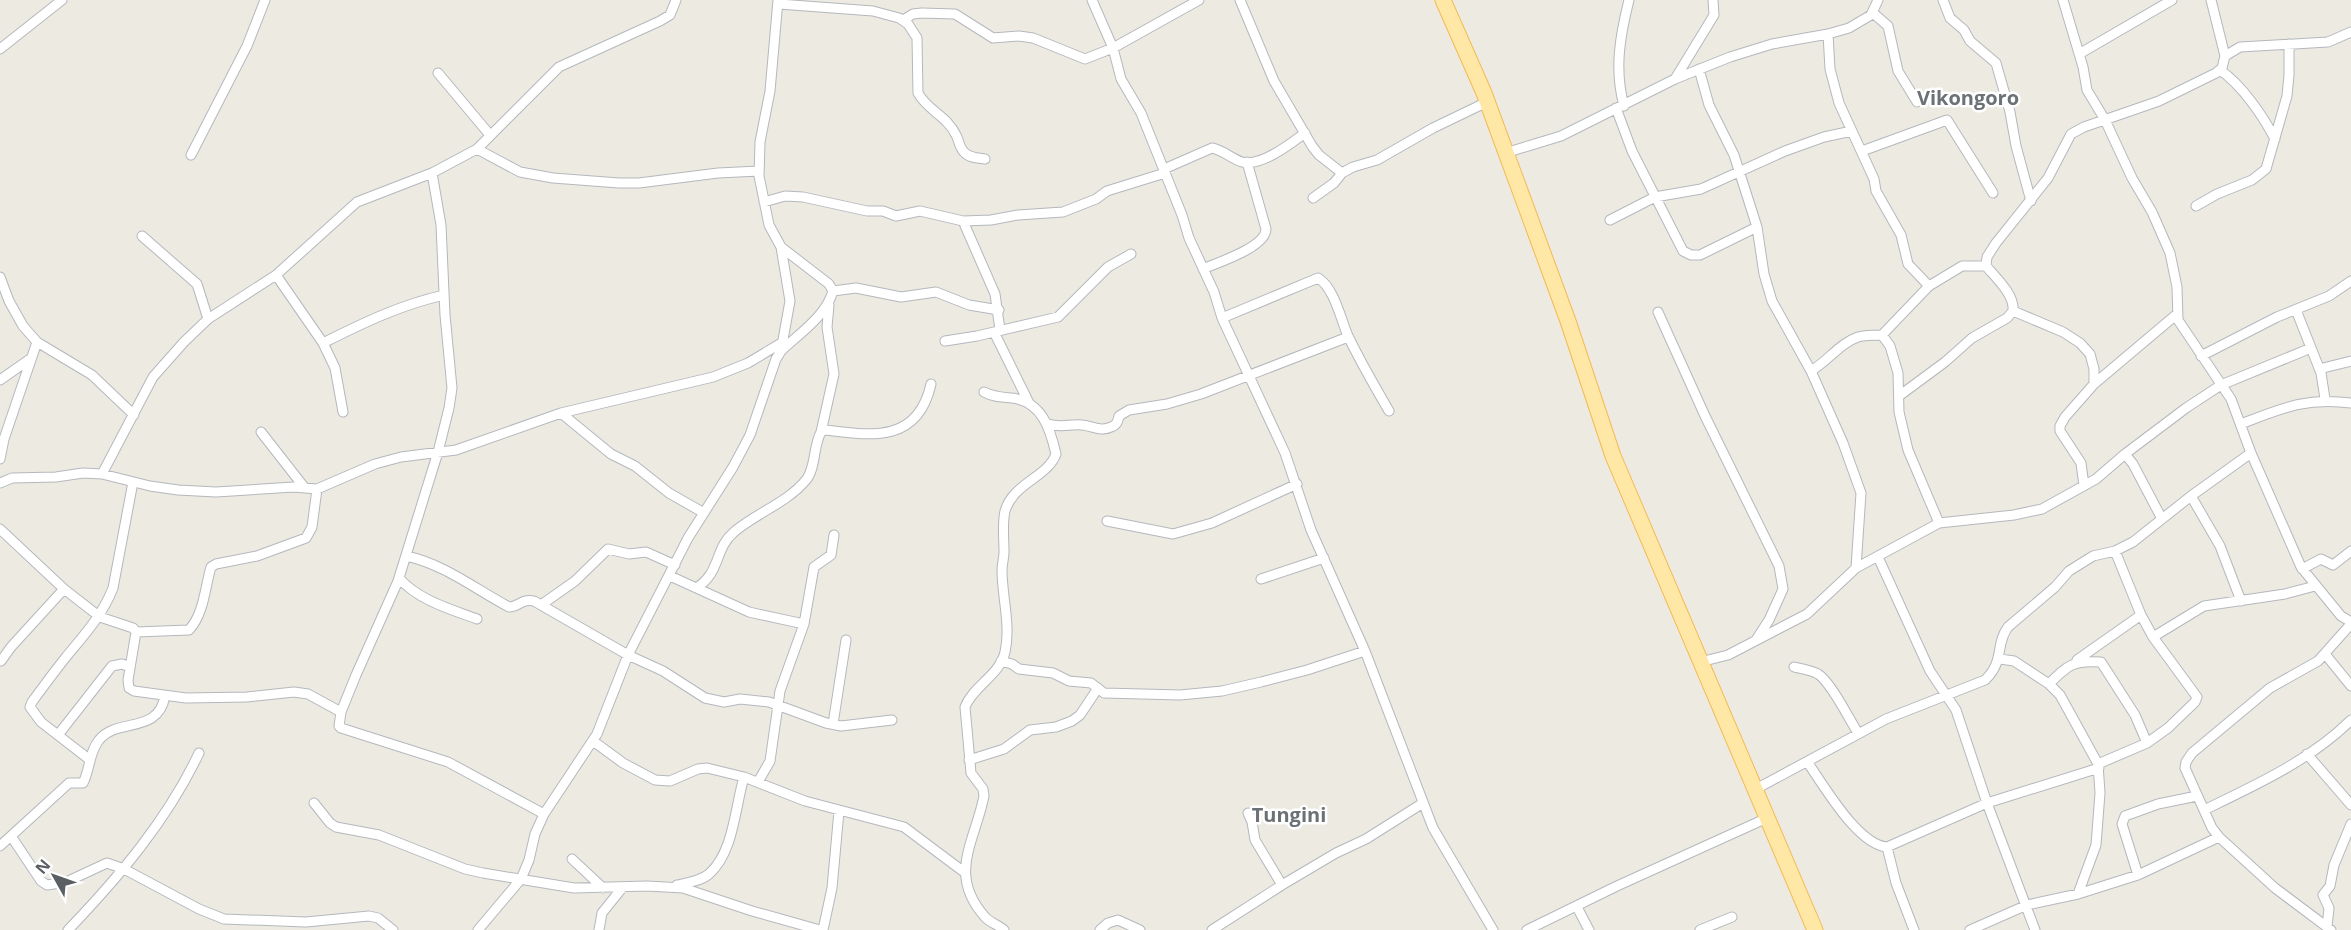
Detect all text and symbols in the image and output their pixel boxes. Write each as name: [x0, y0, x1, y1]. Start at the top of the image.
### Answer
district label: Vikongoro: [1917, 84, 2019, 111]
district label: Tungini: [1252, 801, 1326, 828]
north arrow: [24, 846, 84, 906]
text: N: [30, 854, 55, 878]

